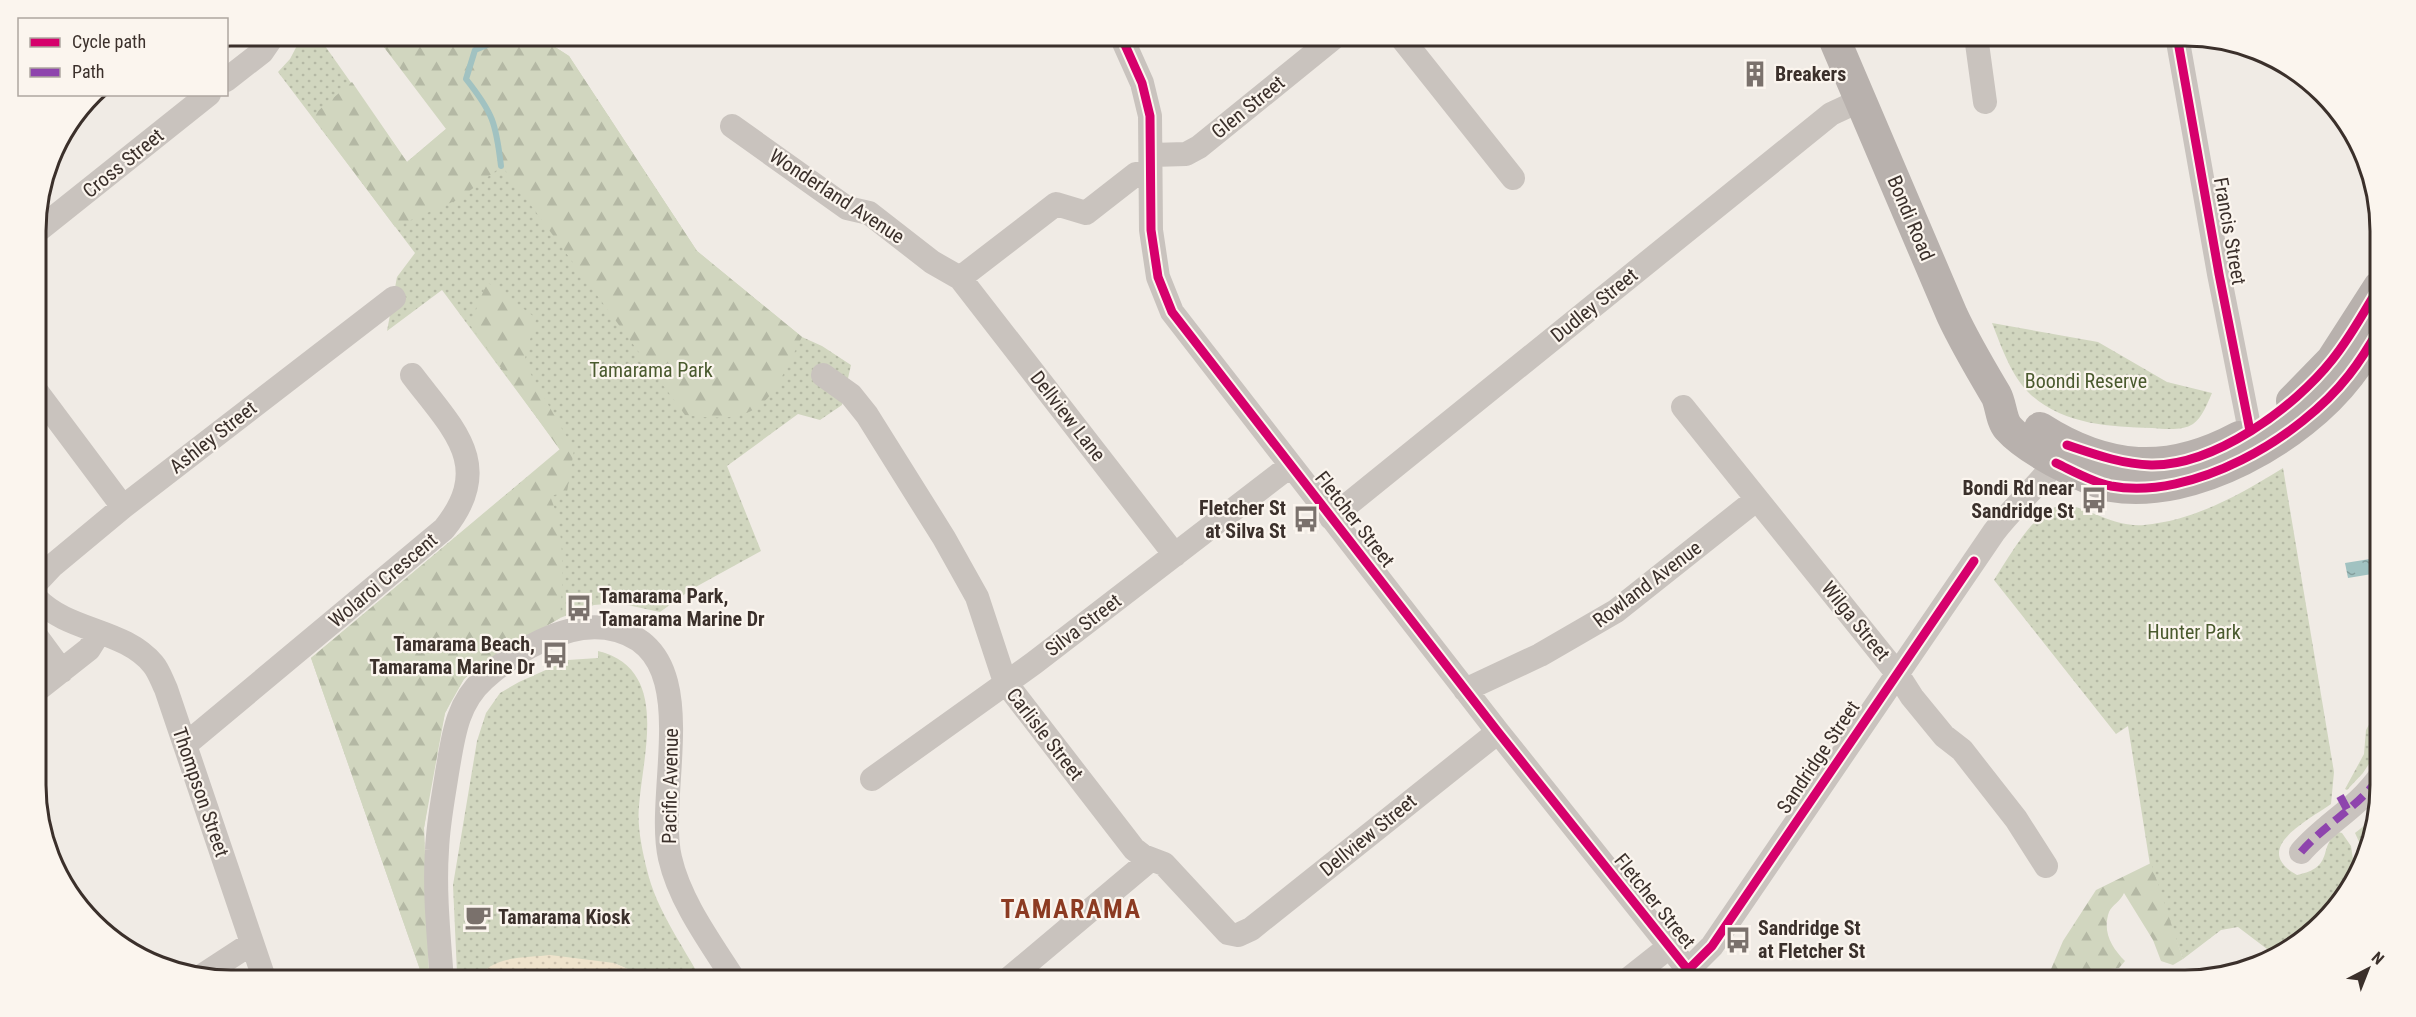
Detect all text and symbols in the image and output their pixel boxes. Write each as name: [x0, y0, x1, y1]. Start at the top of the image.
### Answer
legend: [18, 18, 228, 96]
text: Cycle path: [72, 31, 146, 52]
building icon: Breakers: [1740, 59, 1770, 89]
text: Path: [72, 61, 105, 82]
place label: Breakers: [1775, 62, 1846, 86]
street label: Glen Street: [1207, 70, 1289, 144]
street label: Cross Street: [78, 123, 168, 203]
street label: Wonderland Avenue: [765, 143, 909, 249]
street label: Bondi Road: [1882, 172, 1940, 264]
street label: Francis Street: [2209, 175, 2251, 287]
street label: Dudley Street: [1546, 263, 1642, 347]
park label: Tamarama Park: [589, 358, 713, 382]
street label: Dellview Lane: [1025, 366, 1111, 466]
park label: Boondi Reserve: [2025, 369, 2147, 393]
street label: Ashley Street: [165, 395, 261, 478]
street label: Fletcher Street: [1310, 466, 1400, 572]
place label: Bondi Rd near Sandridge St: [1962, 476, 2074, 523]
bus stop icon: Bondi Rd near Sandridge St: [2079, 485, 2109, 515]
place label: Fletcher St at Silva St: [1199, 496, 1286, 543]
bus stop icon: Fletcher St at Silva St: [1291, 504, 1321, 534]
street label: Wolaroi Crescent: [324, 528, 442, 632]
street label: Rowland Avenue: [1588, 535, 1706, 633]
street label: Wilga Street: [1817, 576, 1895, 666]
place label: Tamarama Park, Tamarama Marine Dr: [599, 584, 765, 631]
street label: Silva Street: [1040, 589, 1126, 661]
bus stop icon: Tamarama Park, Tamarama Marine Dr: [564, 593, 594, 623]
park label: Hunter Park: [2147, 620, 2241, 644]
place label: Tamarama Beach, Tamarama Marine Dr: [369, 632, 535, 679]
bus stop icon: Tamarama Beach, Tamarama Marine Dr: [540, 640, 570, 670]
street label: Carlisle Street: [1001, 683, 1089, 785]
street label: Sandridge Street: [1771, 696, 1865, 818]
street label: Thompson Street: [168, 724, 234, 860]
street label: Pacific Avenue: [657, 728, 683, 844]
street label: Dellview Street: [1315, 789, 1421, 881]
street label: Fletcher Street: [1609, 849, 1701, 953]
district label: TAMARAMA: [1001, 894, 1141, 924]
cafe icon: Tamarama Kiosk: [463, 902, 493, 932]
place label: Tamarama Kiosk: [498, 905, 631, 929]
place label: Sandridge St at Fletcher St: [1758, 916, 1865, 963]
bus stop icon: Sandridge St at Fletcher St: [1723, 925, 1753, 955]
north arrow: [2338, 939, 2398, 999]
text: N: [2368, 948, 2388, 969]

